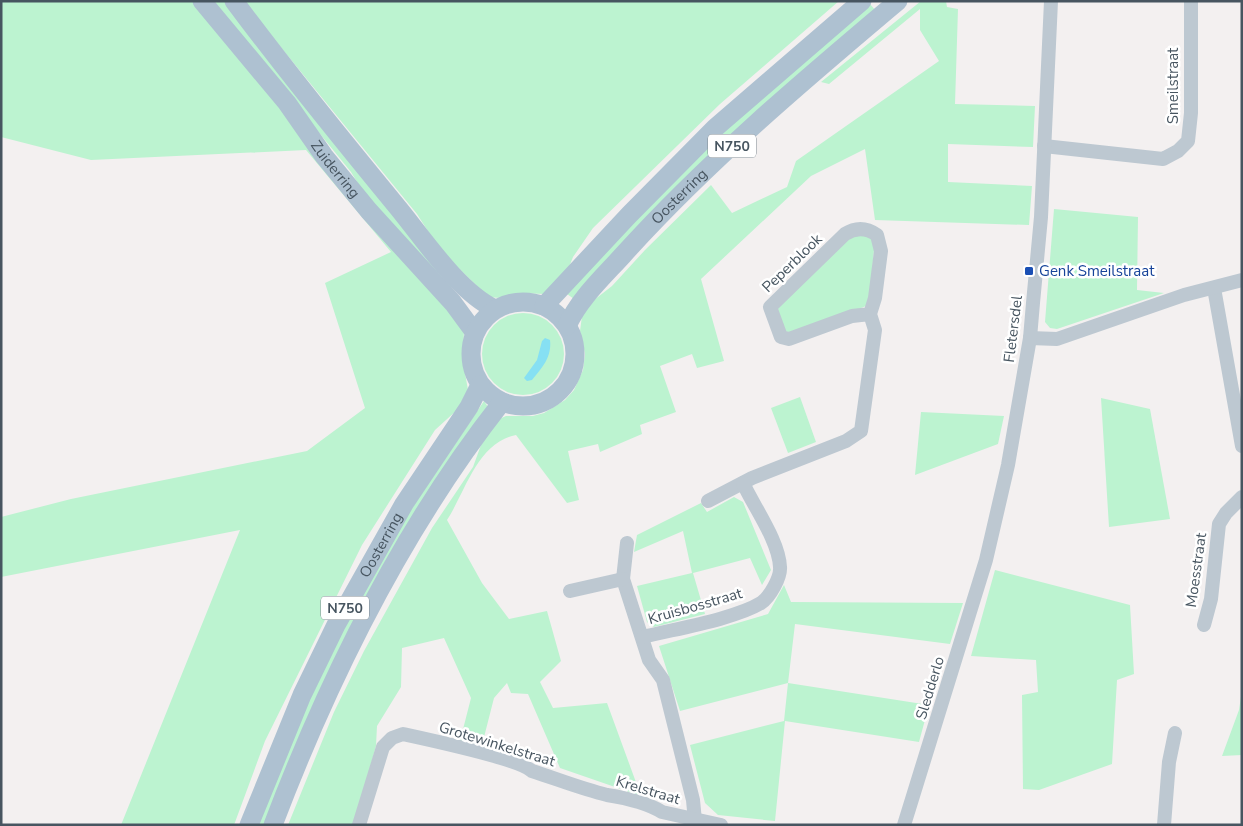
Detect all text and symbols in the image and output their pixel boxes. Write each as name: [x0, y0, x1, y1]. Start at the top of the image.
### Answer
street label: Smeilstraat: [1163, 47, 1183, 124]
road number: N750: [708, 134, 756, 158]
street label: Zuiderring: [306, 136, 365, 203]
street label: Oosterring: [647, 164, 712, 229]
street label: Peperblook: [758, 229, 827, 297]
place label: Genk Smeilstraat: [1039, 261, 1155, 281]
marker: Genk Smeilstraat: [1023, 265, 1035, 277]
street label: Fletersdel: [999, 294, 1027, 364]
street label: Oosterring: [355, 509, 407, 581]
street label: Moesstraat: [1181, 531, 1211, 609]
street label: Kruisbosstraat: [646, 583, 745, 629]
road number: N750: [321, 596, 369, 620]
street label: Sledderlo: [911, 654, 949, 722]
street label: Grotewinkelstraat: [436, 717, 558, 771]
street label: Krelstraat: [614, 771, 683, 809]

